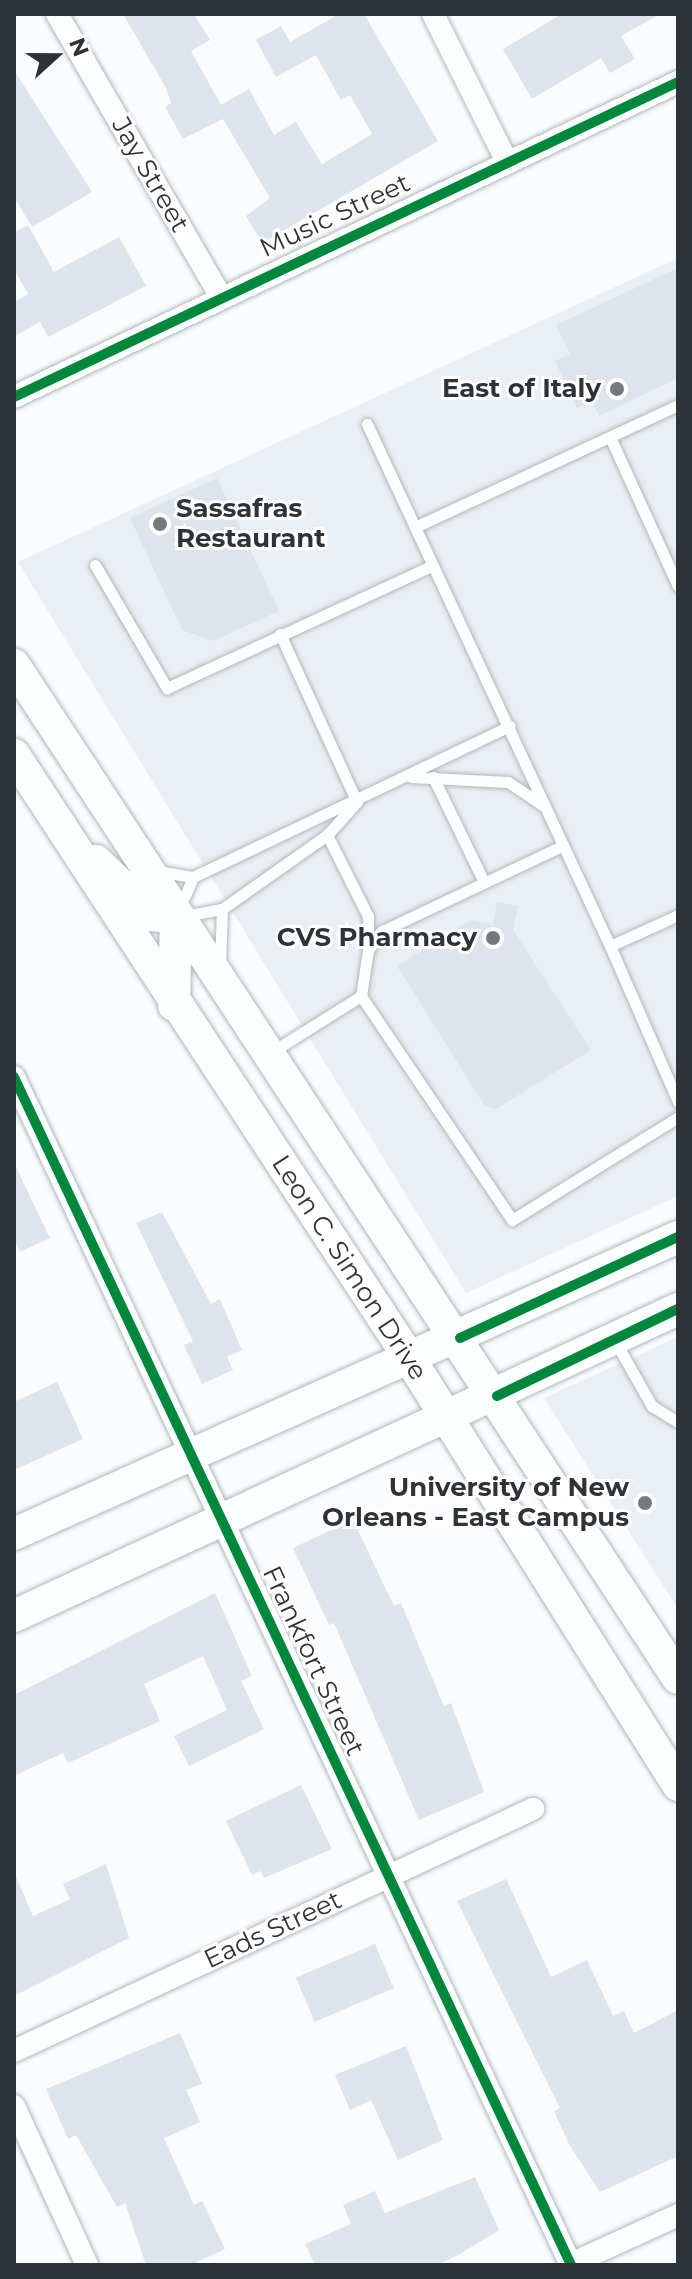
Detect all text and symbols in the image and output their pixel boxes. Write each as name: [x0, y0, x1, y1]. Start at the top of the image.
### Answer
north arrow: [16, 16, 96, 96]
text: N: [63, 34, 95, 60]
street label: Jay Street: [105, 112, 195, 238]
street label: Music Street: [255, 168, 415, 264]
place label: East of Italy: [442, 373, 601, 405]
marker: East of Italy: [608, 380, 626, 398]
place label: Sassafras Restaurant: [176, 493, 326, 554]
marker: Sassafras Restaurant: [151, 515, 169, 533]
place label: CVS Pharmacy: [277, 922, 477, 954]
marker: CVS Pharmacy: [484, 929, 502, 947]
street label: Leon C. Simon Drive: [265, 1150, 433, 1386]
place label: University of New Orleans - East Campus: [322, 1472, 629, 1534]
marker: University of New Orleans - East Campus: [636, 1494, 654, 1512]
street label: Frankfort Street: [255, 1561, 371, 1761]
street label: Eads Street: [199, 1885, 347, 1975]

